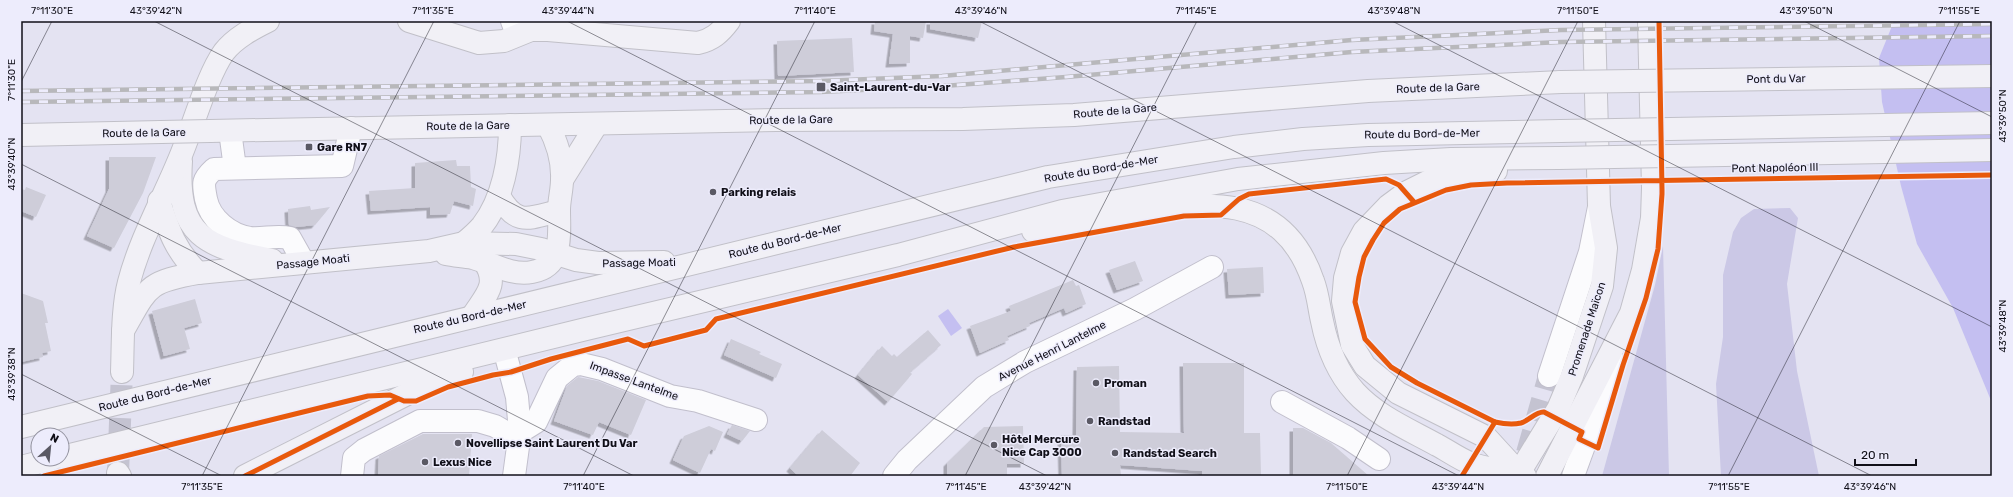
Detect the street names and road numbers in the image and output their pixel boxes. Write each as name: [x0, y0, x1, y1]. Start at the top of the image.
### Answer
street label: Pont du Var: [1746, 72, 1807, 86]
street label: Route de la Gare: [1396, 80, 1480, 96]
street label: Route de la Gare: [1073, 101, 1157, 121]
street label: Route de la Gare: [749, 113, 833, 127]
street label: Route de la Gare: [426, 119, 510, 133]
street label: Route de la Gare: [102, 126, 186, 140]
street label: Route du Bord-de-Mer: [1364, 126, 1481, 142]
street label: Route du Bord-de-Mer: [1043, 152, 1160, 185]
street label: Pont Napoléon III: [1731, 161, 1819, 175]
street label: Route du Bord-de-Mer: [727, 220, 843, 261]
street label: Passage Moati: [276, 252, 350, 272]
street label: Passage Moati: [602, 256, 676, 270]
street label: Promenade Maïcon: [1566, 280, 1608, 378]
street label: Route du Bord-de-Mer: [412, 297, 529, 336]
street label: Avenue Henri Lantelme: [996, 318, 1108, 384]
street label: Impasse Lantelme: [588, 359, 680, 403]
street label: Route du Bord-de-Mer: [97, 373, 213, 414]

